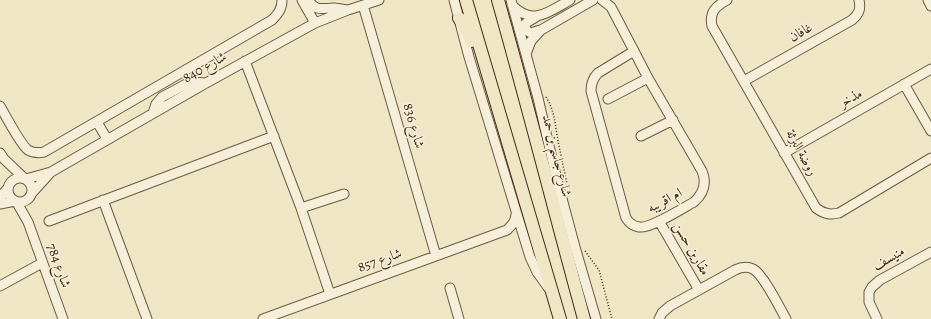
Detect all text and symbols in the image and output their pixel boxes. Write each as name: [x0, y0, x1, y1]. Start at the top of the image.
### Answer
street label: غافان: [786, 20, 816, 46]
street label: شارع 840: [180, 49, 230, 87]
street label: مذخر: [836, 86, 866, 112]
street label: شارع 836: [399, 101, 427, 151]
street label: شارع جاسم بن حمد: [538, 113, 574, 199]
street label: روضة البرثة: [781, 127, 821, 179]
street label: ام اقريبه: [645, 185, 685, 217]
street label: مقارين حسن: [669, 219, 713, 279]
street label: شارع 784: [42, 241, 74, 291]
street label: منيسف: [870, 243, 908, 275]
street label: شارع 857: [356, 245, 404, 277]

